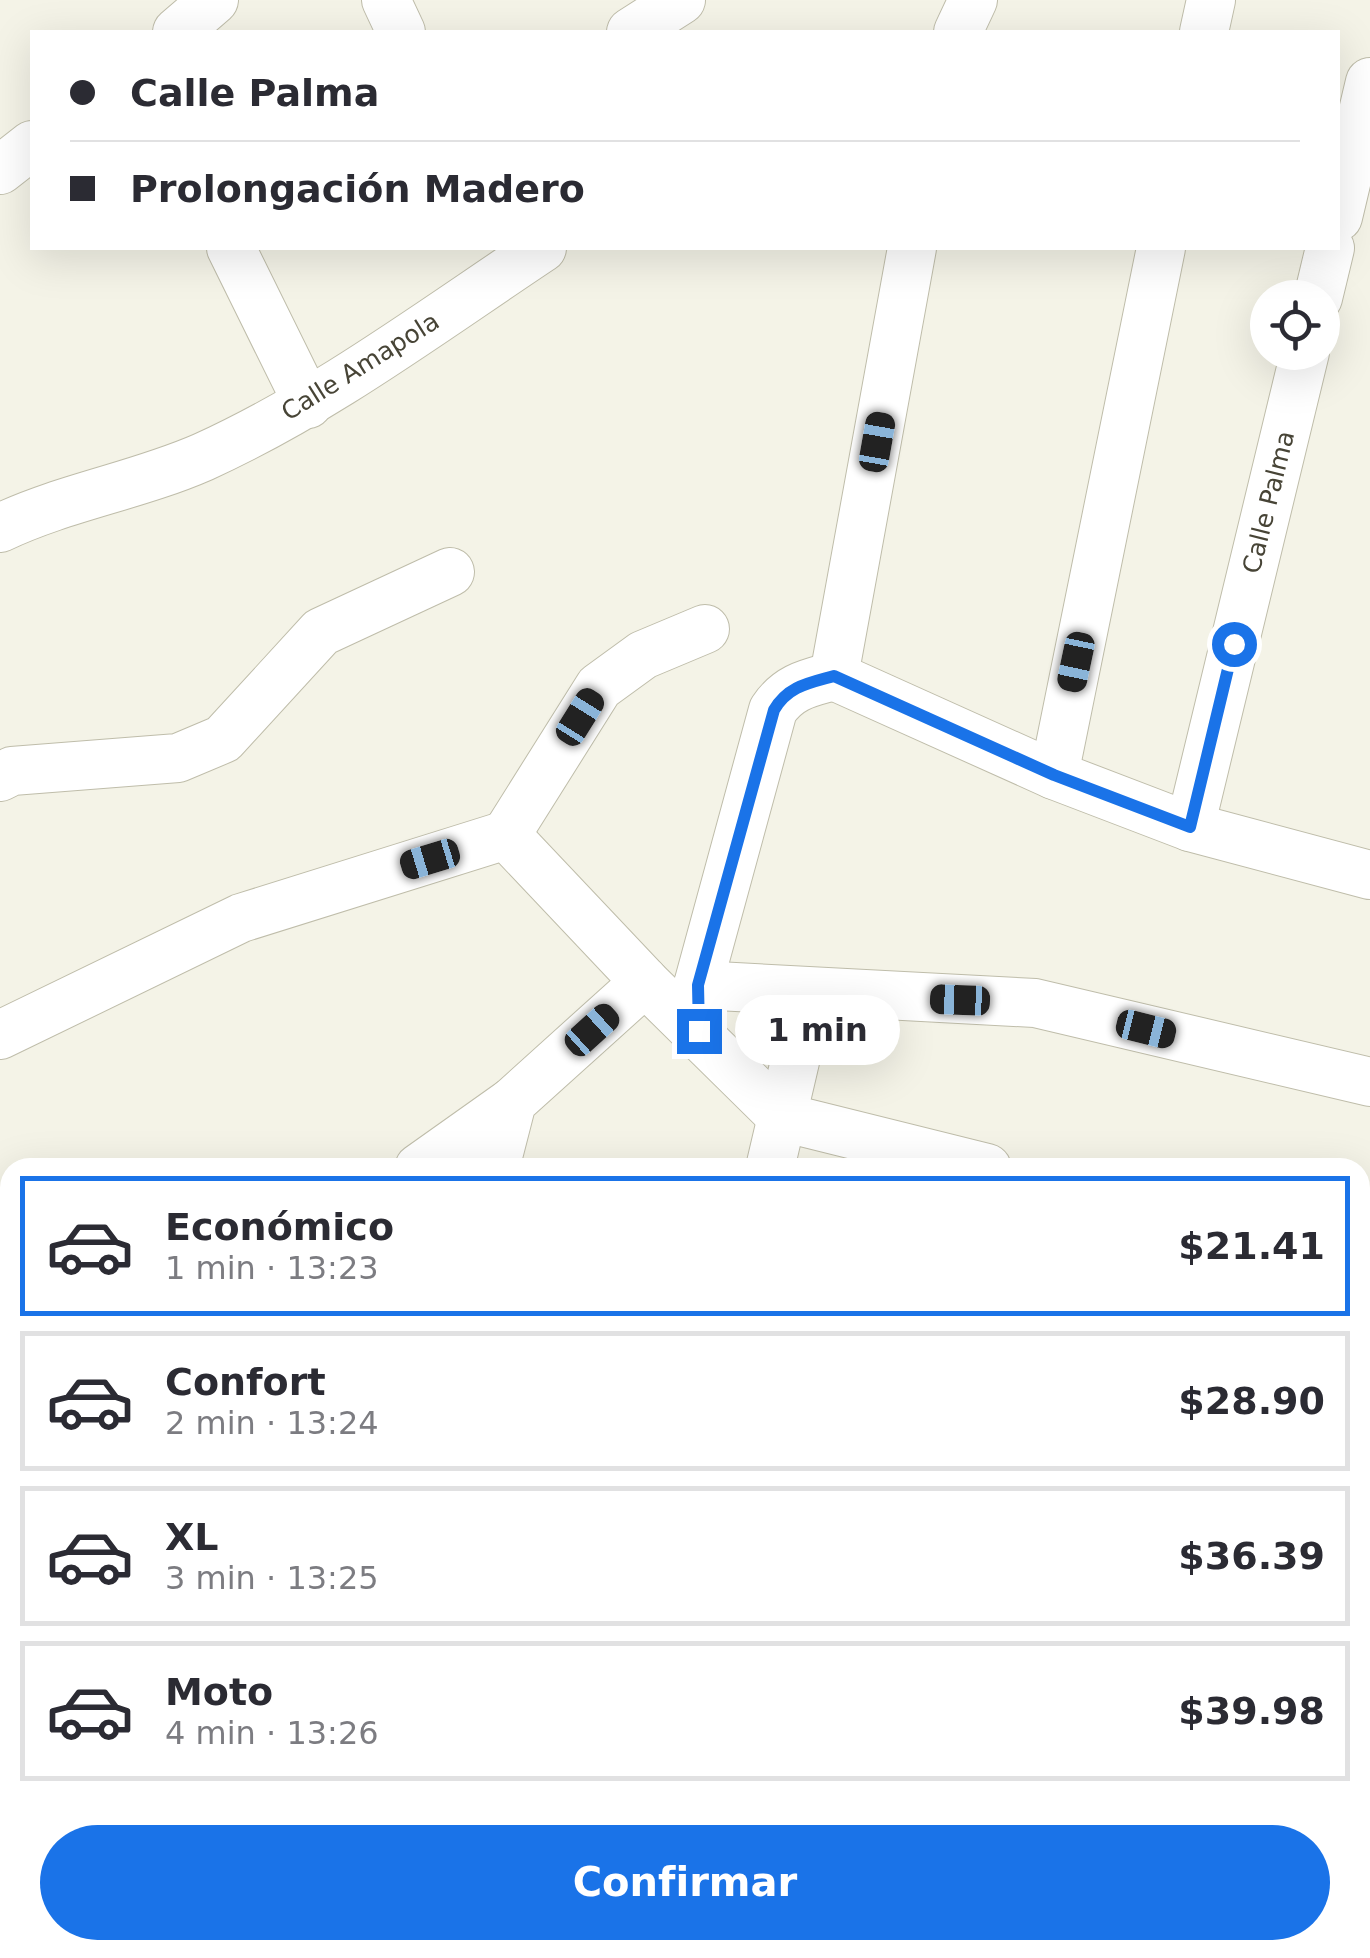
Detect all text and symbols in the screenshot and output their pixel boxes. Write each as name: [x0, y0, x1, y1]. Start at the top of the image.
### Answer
text: Calle Palma: [130, 71, 379, 115]
text: Prolongación Madero: [130, 167, 585, 211]
map controls: [1250, 280, 1340, 370]
button: locate: [1250, 280, 1340, 370]
street label: Calle Amapola: [276, 306, 444, 426]
car: [857, 410, 897, 474]
street label: Calle Palma: [1237, 428, 1300, 576]
route start: [1212, 622, 1257, 667]
car: [1055, 630, 1097, 694]
car: [551, 684, 609, 750]
car: [397, 836, 463, 882]
car: [929, 984, 991, 1016]
callout: 1 min: [734, 996, 899, 1066]
car: [560, 999, 624, 1061]
car: [1113, 1007, 1179, 1051]
route end: [677, 1009, 722, 1054]
text: 1 min: [767, 1011, 868, 1049]
icon: car: [45, 1201, 135, 1291]
text: Económico: [165, 1205, 394, 1249]
text: $21.41: [1178, 1224, 1325, 1268]
text: 1 min · 13:23: [165, 1249, 379, 1287]
icon: car: [45, 1356, 135, 1446]
text: Confort: [165, 1360, 326, 1404]
text: $28.90: [1178, 1379, 1325, 1423]
text: 2 min · 13:24: [165, 1404, 379, 1442]
icon: car: [45, 1511, 135, 1601]
text: XL: [165, 1515, 219, 1559]
text: $36.39: [1178, 1534, 1325, 1578]
text: 3 min · 13:25: [165, 1559, 379, 1597]
icon: car: [45, 1666, 135, 1756]
text: Moto: [165, 1670, 273, 1714]
text: $39.98: [1178, 1689, 1325, 1733]
text: 4 min · 13:26: [165, 1714, 379, 1752]
button: Confirmar: [40, 1825, 1330, 1940]

